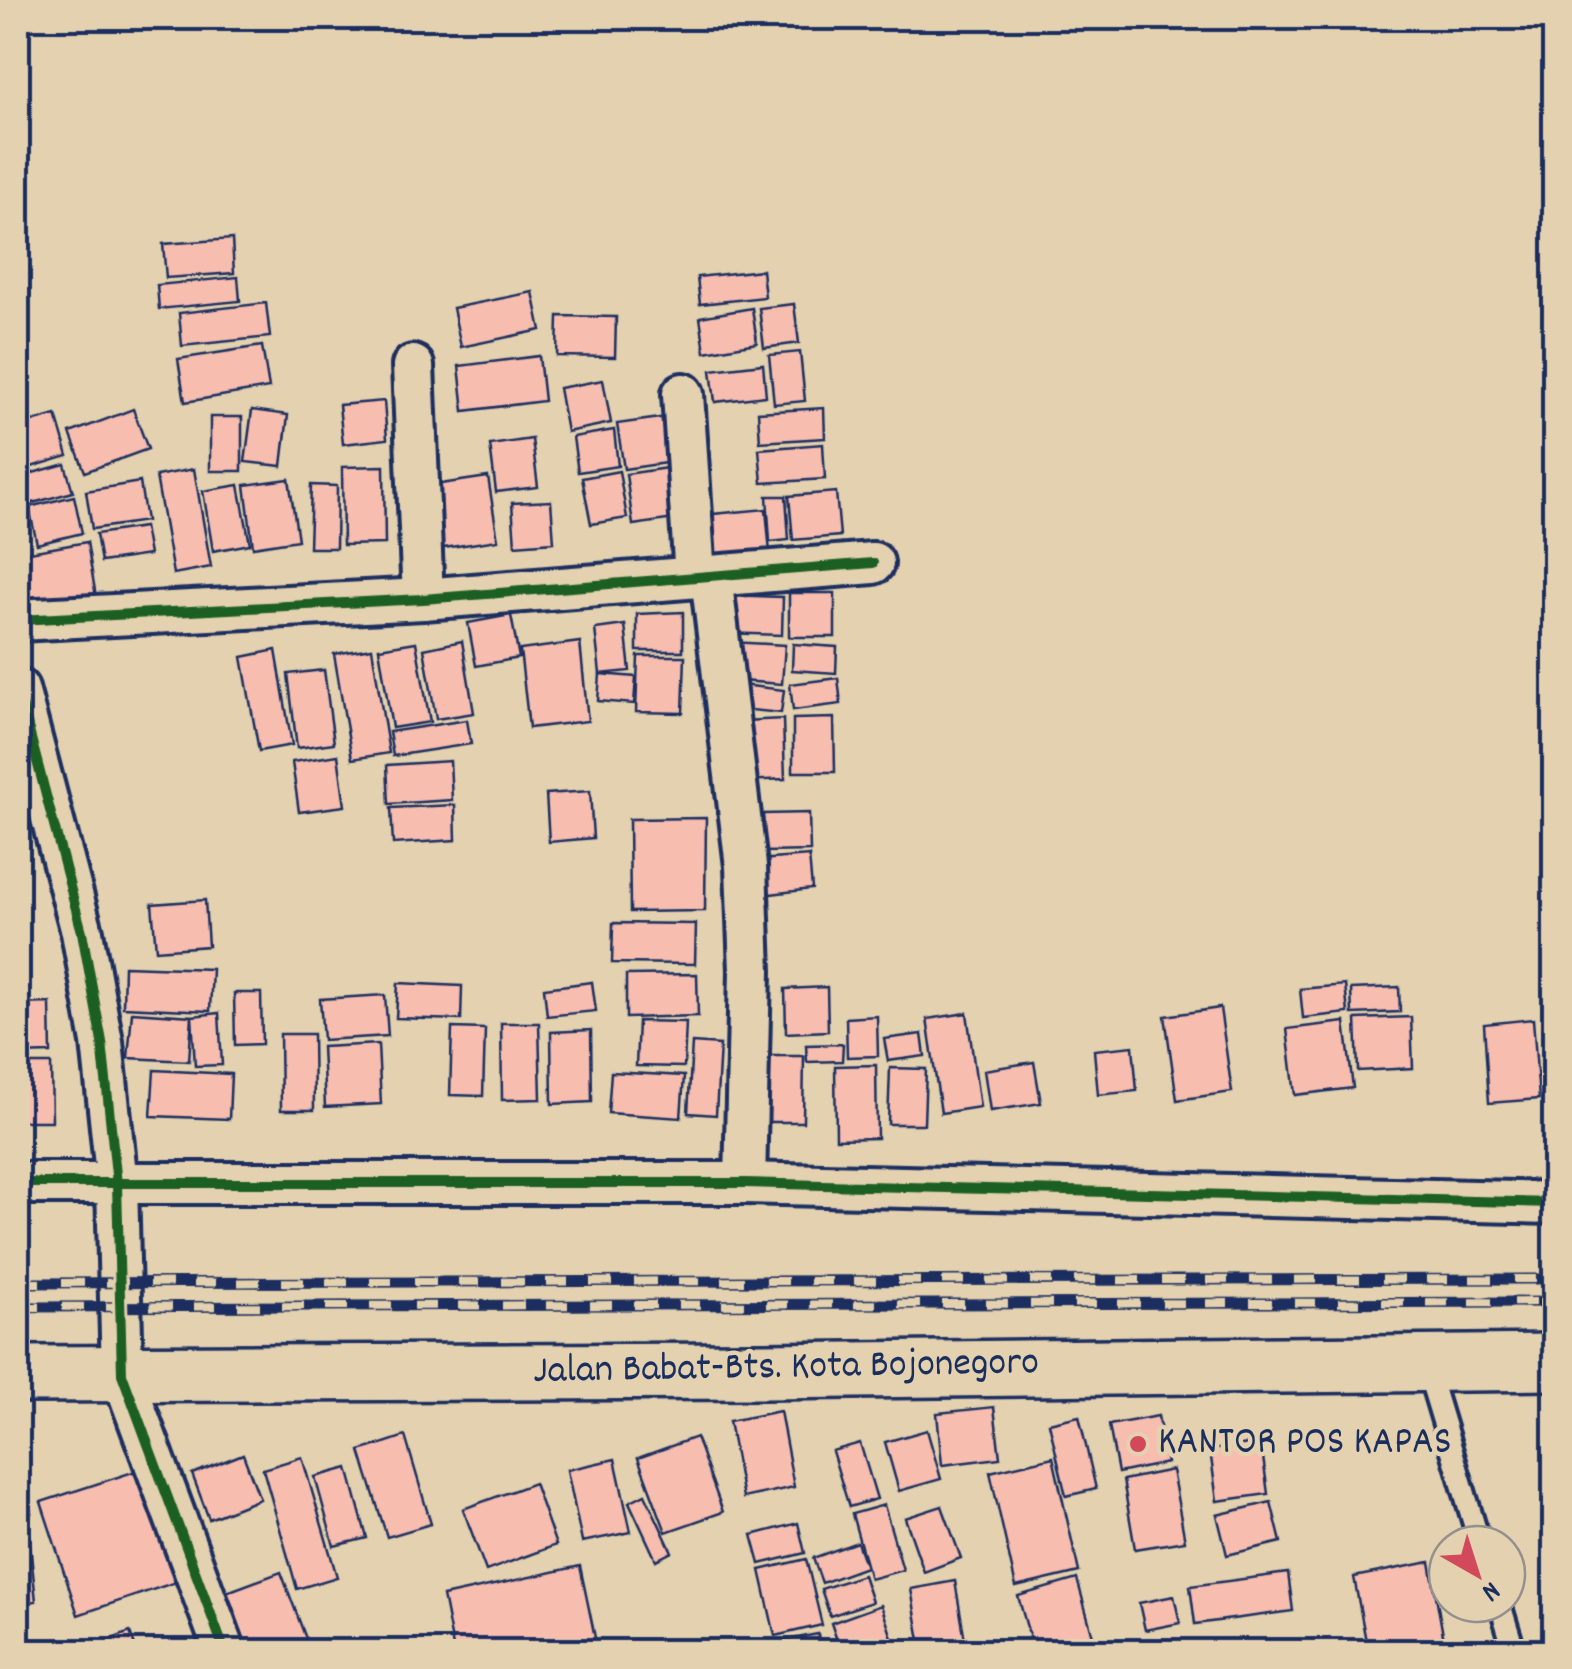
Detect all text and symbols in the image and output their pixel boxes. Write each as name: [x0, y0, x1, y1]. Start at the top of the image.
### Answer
street label: Jalan Babat-Bts. Kota Bojonegoro: [533, 1336, 1039, 1402]
place label: KANTOR POS KAPAS: [1158, 1416, 1452, 1473]
marker: KANTOR POS KAPAS: [1127, 1433, 1149, 1455]
north arrow: [1427, 1524, 1527, 1624]
text: N: [1472, 1570, 1508, 1609]

